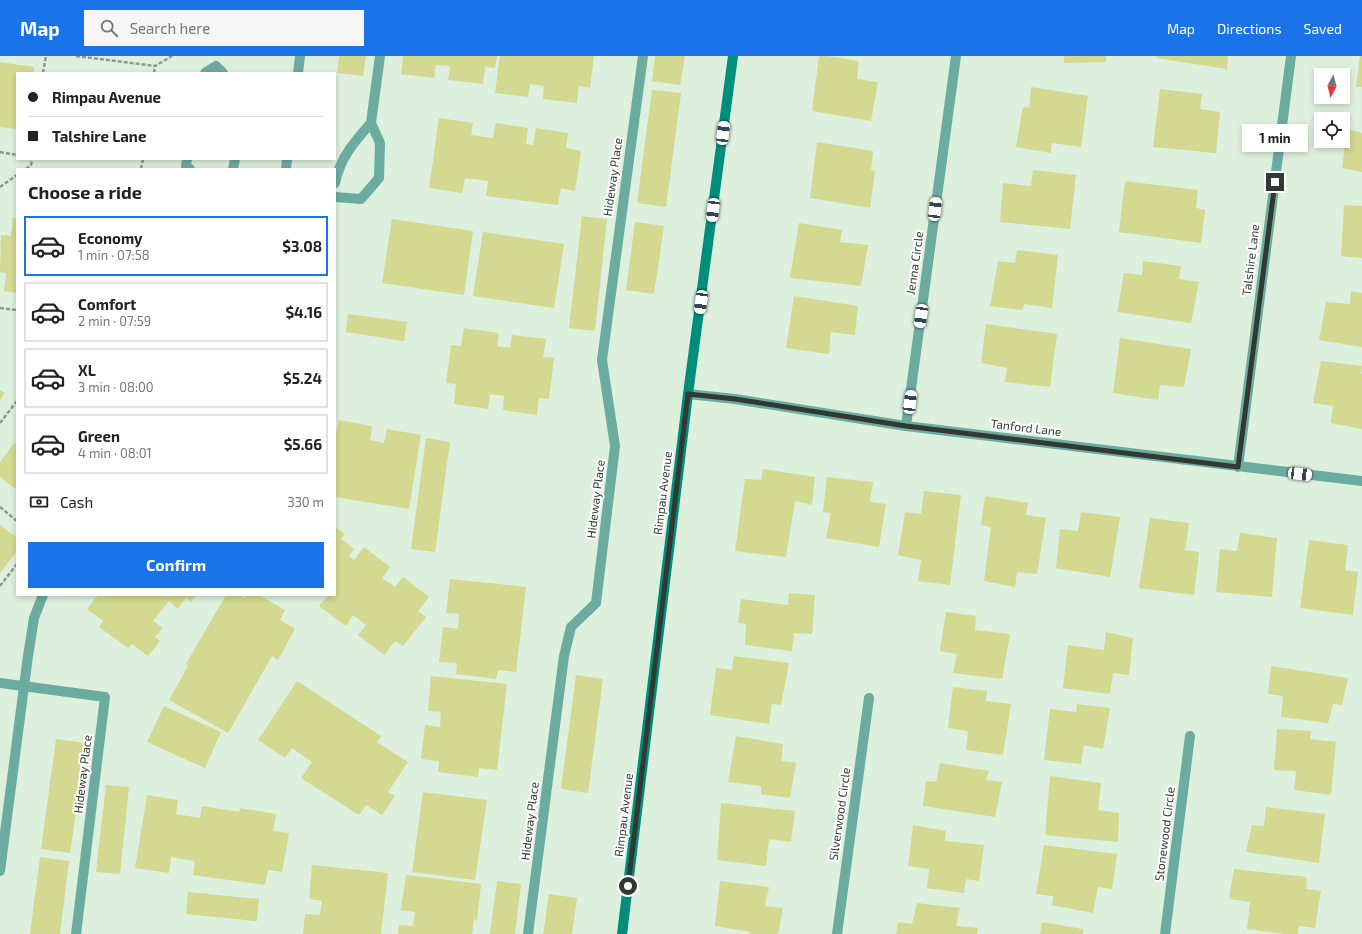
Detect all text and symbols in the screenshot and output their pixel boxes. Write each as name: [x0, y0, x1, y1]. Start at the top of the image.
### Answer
search box: [84, 10, 364, 46]
text: Map: [20, 17, 60, 40]
icon: search: [98, 17, 120, 39]
text: Search here: [130, 19, 210, 37]
text: Map: [1167, 20, 1195, 37]
text: Directions: [1217, 20, 1282, 37]
text: Saved: [1304, 20, 1342, 37]
north arrow: [1314, 68, 1350, 104]
map controls: [1314, 68, 1350, 148]
text: Rimpau Avenue: [52, 88, 161, 106]
button: locate: [1314, 112, 1350, 148]
car: [716, 120, 730, 146]
callout: 1 min: [1242, 124, 1308, 152]
text: Talshire Lane: [52, 127, 146, 145]
text: 1 min: [1259, 130, 1291, 146]
street label: Hideway Place: [600, 137, 624, 217]
route end: [1266, 173, 1284, 191]
text: Choose a ride: [28, 181, 142, 203]
car: [928, 196, 942, 222]
car: [706, 197, 720, 223]
street label: Talshire Lane: [1239, 223, 1261, 296]
icon: car: [30, 228, 66, 264]
text: Economy: [78, 229, 143, 247]
street label: Jenna Circle: [903, 230, 925, 296]
text: $3.08: [282, 237, 322, 255]
text: 1 min · 07:58: [78, 247, 150, 263]
car: [693, 289, 709, 315]
icon: car: [30, 294, 66, 330]
text: Comfort: [78, 295, 136, 313]
text: $4.16: [285, 303, 322, 321]
car: [913, 303, 929, 329]
text: 2 min · 07:59: [78, 313, 151, 329]
icon: car: [30, 360, 66, 396]
text: XL: [78, 361, 96, 379]
text: $5.24: [283, 369, 322, 387]
text: 3 min · 08:00: [78, 379, 154, 395]
car: [903, 389, 917, 415]
street label: Tanford Lane: [990, 416, 1062, 438]
icon: car: [30, 426, 66, 462]
text: Green: [78, 427, 120, 445]
text: $5.66: [284, 435, 322, 453]
text: 4 min · 08:01: [78, 445, 152, 461]
street label: Rimpau Avenue: [650, 450, 674, 535]
street label: Hideway Place: [583, 459, 607, 539]
car: [1287, 467, 1313, 481]
icon: cash: [28, 491, 50, 513]
text: Cash: [60, 493, 93, 511]
text: 330 m: [287, 494, 324, 510]
button: Confirm: [28, 542, 324, 588]
street label: Hideway Place: [70, 734, 94, 814]
street label: Silverwood Circle: [826, 766, 852, 861]
street label: Rimpau Avenue: [611, 772, 635, 857]
street label: Hideway Place: [517, 781, 541, 861]
street label: Stonewood Circle: [1151, 786, 1177, 882]
route start: [619, 877, 637, 895]

